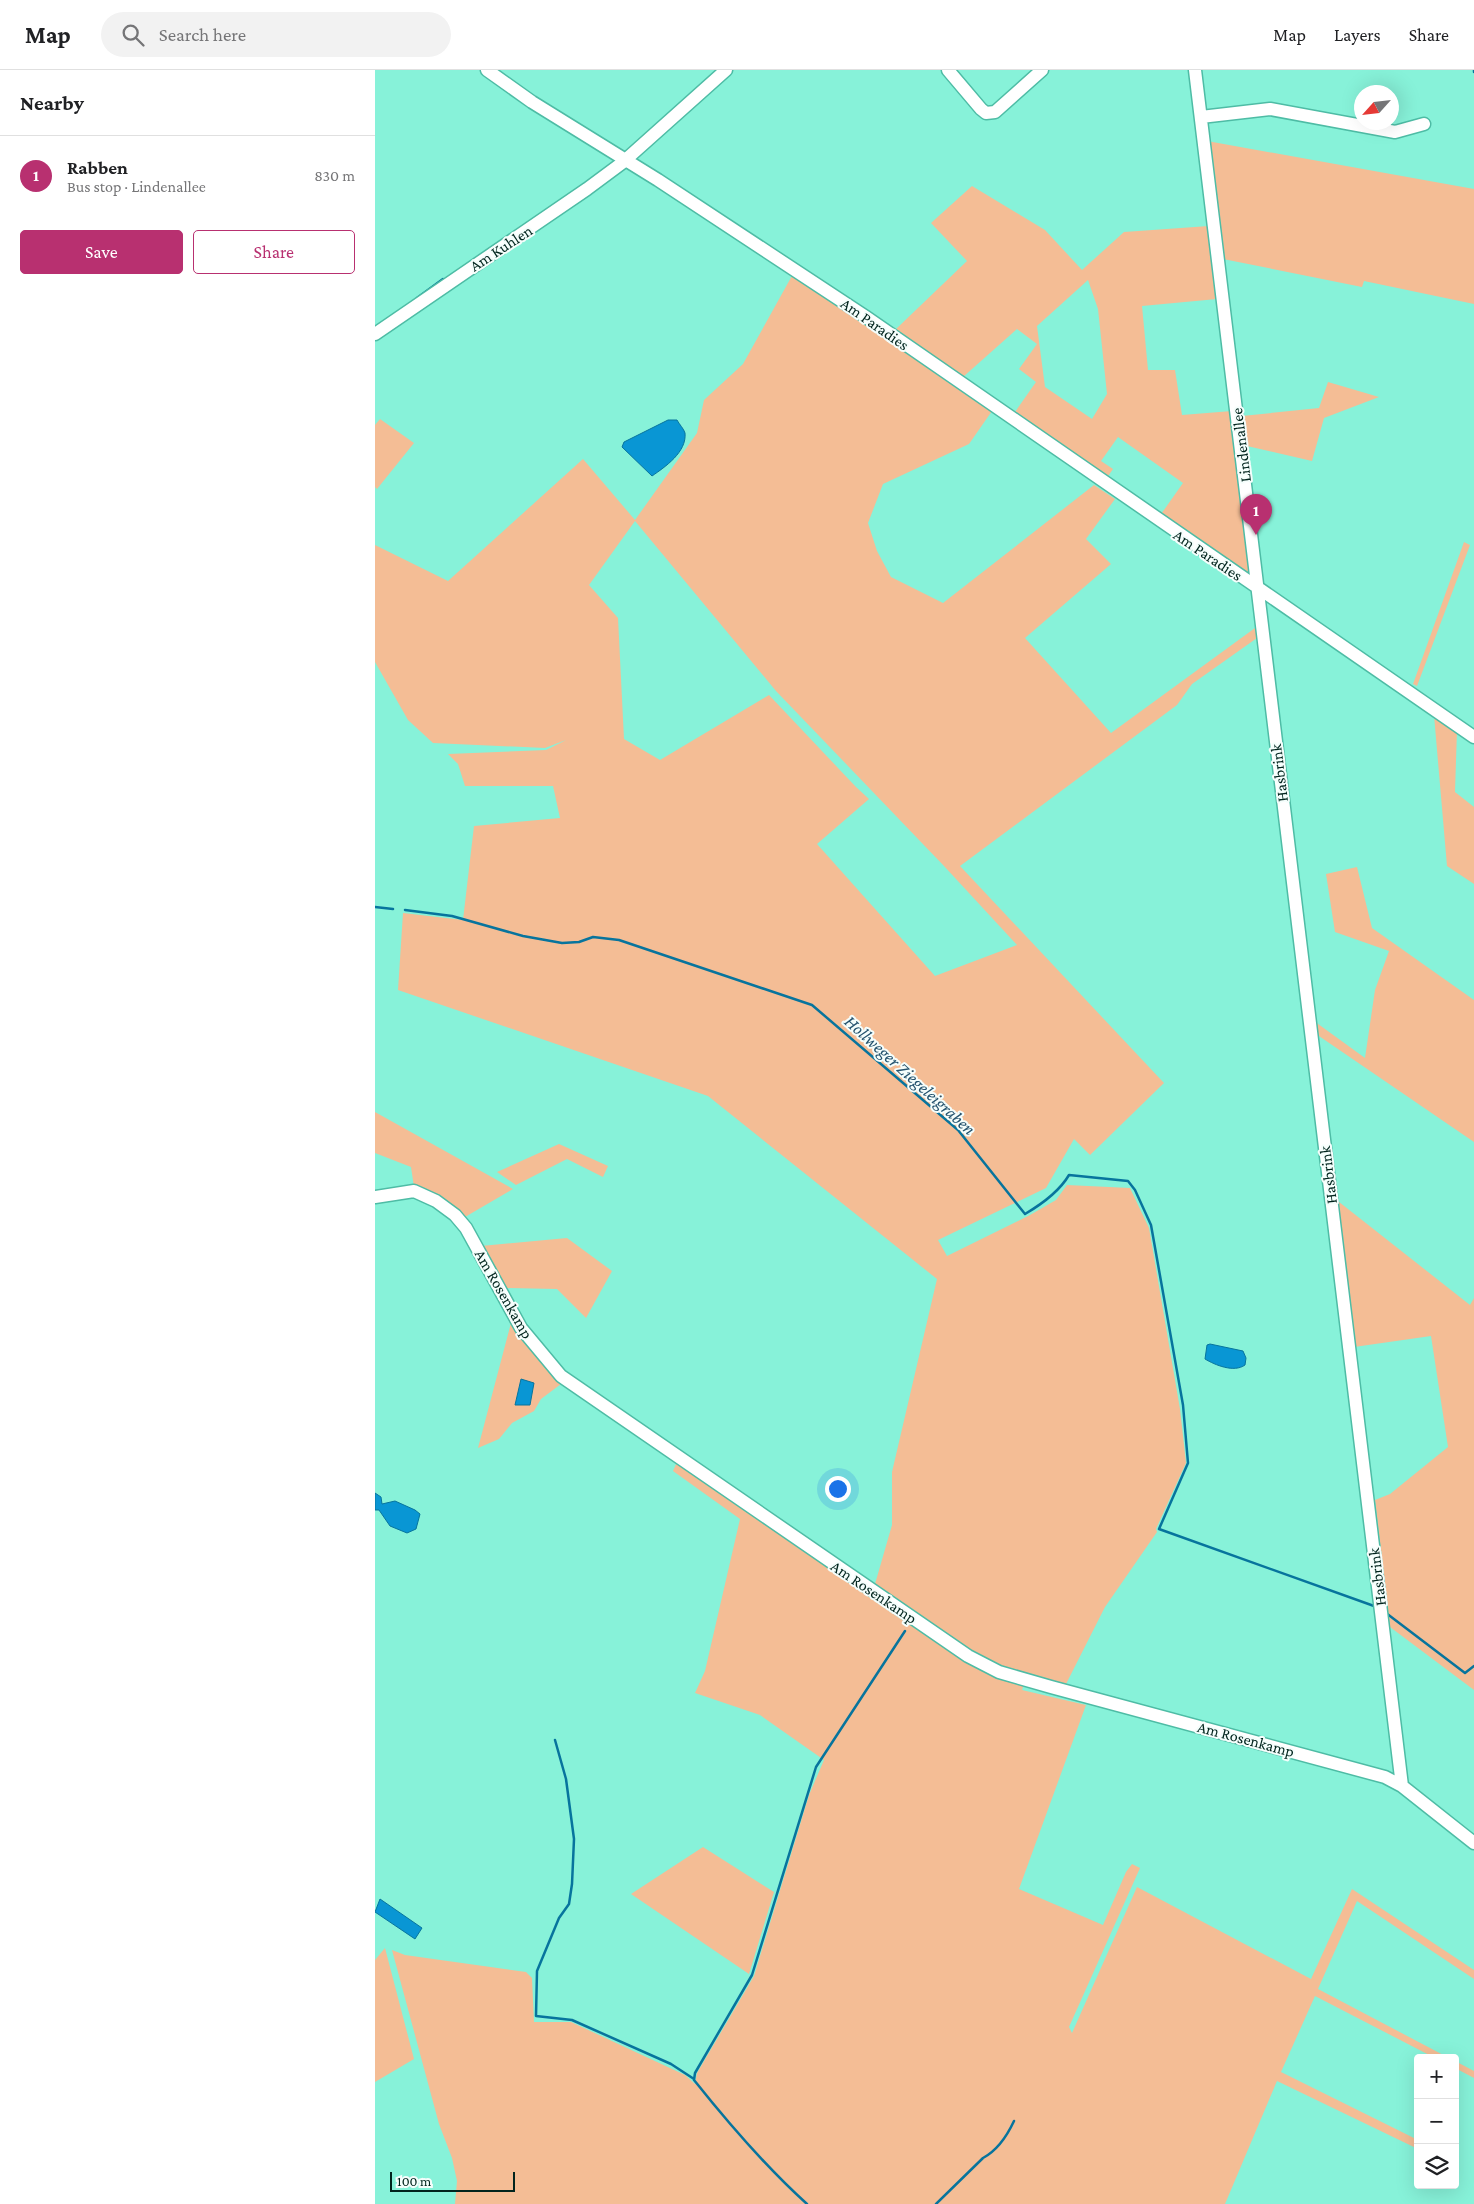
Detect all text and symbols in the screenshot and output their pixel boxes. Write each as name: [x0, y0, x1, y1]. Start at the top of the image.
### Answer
search box: [101, 12, 451, 57]
text: Map: [25, 21, 71, 48]
icon: search: [119, 21, 147, 49]
text: Search here: [159, 24, 246, 45]
text: Map: [1273, 25, 1306, 45]
text: Layers: [1334, 25, 1381, 45]
text: Share: [1409, 25, 1449, 45]
north arrow: [1354, 85, 1399, 130]
text: Nearby: [20, 91, 84, 115]
text: Rabben: [67, 157, 128, 178]
text: 1: [33, 167, 39, 184]
text: 830 m: [314, 167, 355, 184]
text: Bus stop · Lindenallee: [67, 178, 206, 195]
street label: Am Kuhlen: [467, 221, 536, 274]
button: Save: [20, 230, 183, 274]
button: Share: [193, 230, 355, 274]
street label: Am Paradies: [838, 294, 912, 354]
street label: Lindenallee: [1228, 407, 1254, 483]
pin: 1: [1240, 494, 1272, 535]
street label: Am Paradies: [1171, 526, 1245, 584]
street label: Hasbrink: [1267, 743, 1291, 803]
water label: Hollweger Ziegeleigraben: [840, 1011, 980, 1139]
street label: Hasbrink: [1316, 1145, 1340, 1205]
street label: Am Rosenkamp: [471, 1247, 536, 1342]
your location: [825, 1476, 851, 1502]
street label: Hasbrink: [1365, 1547, 1389, 1607]
street label: Am Rosenkamp: [827, 1557, 920, 1628]
street label: Am Rosenkamp: [1195, 1718, 1296, 1761]
map controls: [1414, 2054, 1459, 2189]
button: +: [1414, 2054, 1459, 2099]
button: −: [1414, 2099, 1459, 2144]
button: layers: [1414, 2144, 1459, 2189]
scale bar: [390, 2169, 515, 2192]
text: 100 m: [397, 2173, 431, 2189]

